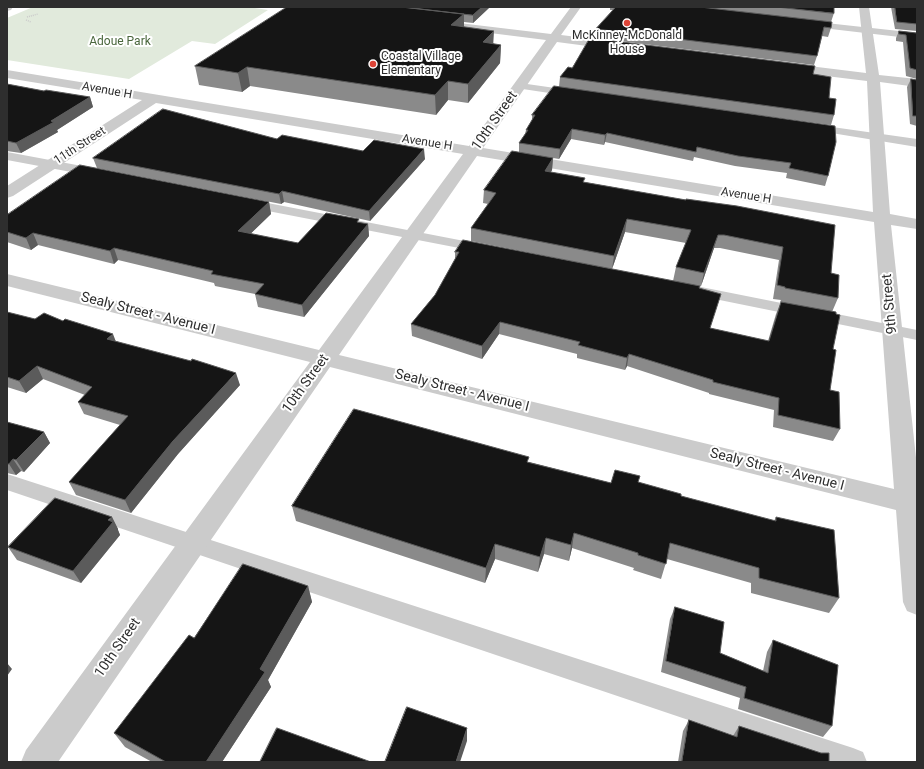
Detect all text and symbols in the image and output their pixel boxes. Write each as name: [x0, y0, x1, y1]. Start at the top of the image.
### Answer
marker: McKinney-McDonald House: [622, 18, 632, 28]
place label: McKinney-McDonald House: [572, 29, 682, 57]
park label: Adoue Park: [89, 35, 151, 49]
place label: Coastal Village Elementary: [381, 50, 461, 78]
marker: Coastal Village Elementary: [368, 59, 378, 69]
street label: Avenue H: [81, 80, 133, 102]
street label: 10th Street: [468, 88, 522, 154]
street label: 11th Street: [51, 124, 109, 168]
street label: Avenue H: [401, 132, 453, 154]
street label: Avenue H: [720, 185, 772, 207]
street label: 9th Street: [879, 273, 901, 335]
street label: Sealy Street - Avenue I: [79, 289, 217, 339]
street label: 10th Street: [279, 351, 333, 417]
street label: Sealy Street - Avenue I: [393, 366, 531, 416]
street label: Sealy Street - Avenue I: [708, 445, 846, 495]
street label: 10th Street: [91, 615, 145, 681]

